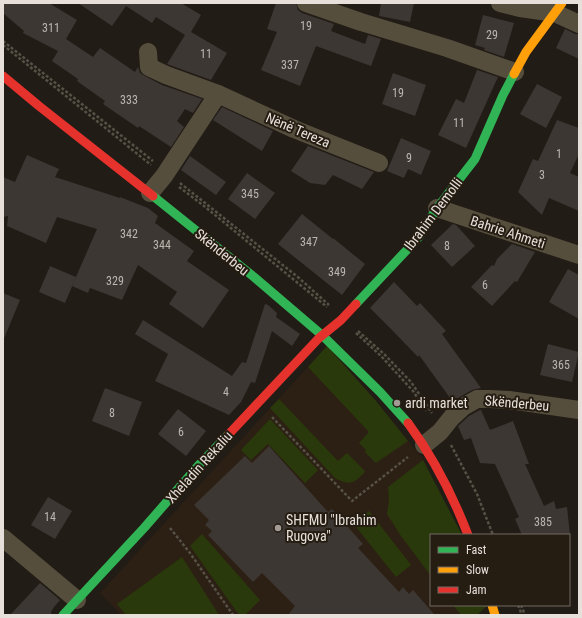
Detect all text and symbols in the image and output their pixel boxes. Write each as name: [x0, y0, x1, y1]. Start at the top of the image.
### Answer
house number: 19: [300, 19, 312, 33]
house number: 311: [42, 21, 60, 35]
house number: 29: [486, 28, 498, 42]
house number: 11: [200, 47, 212, 61]
house number: 337: [281, 58, 299, 72]
house number: 19: [392, 86, 404, 100]
house number: 333: [120, 93, 138, 107]
street label: Nënë Tereza: [263, 109, 333, 151]
house number: 11: [453, 116, 465, 130]
house number: 1: [556, 147, 562, 161]
house number: 9: [406, 151, 412, 165]
house number: 3: [539, 168, 545, 182]
street label: Ibrahim Demolli: [401, 175, 465, 253]
house number: 345: [241, 187, 259, 201]
street label: Bahrie Ahmeti: [469, 212, 547, 252]
street label: Skënderbeu: [192, 225, 252, 279]
house number: 342: [120, 227, 138, 241]
house number: 347: [300, 235, 318, 249]
house number: 344: [153, 238, 171, 252]
house number: 8: [444, 239, 450, 253]
house number: 349: [328, 265, 346, 279]
house number: 329: [106, 274, 124, 288]
house number: 6: [482, 278, 488, 292]
house number: 365: [552, 358, 570, 372]
house number: 4: [223, 385, 229, 399]
street label: Skënderbeu: [484, 392, 550, 414]
place label: ardi market: [405, 395, 468, 411]
marker: ardi market: [392, 398, 402, 408]
house number: 8: [109, 406, 115, 420]
house number: 6: [178, 425, 184, 439]
street label: Xheladin Rekaliu: [162, 428, 236, 506]
house number: 14: [44, 510, 56, 524]
place label: SHFMU "Ibrahim Rugova": [286, 512, 376, 544]
house number: 385: [534, 515, 552, 529]
marker: SHFMU "Ibrahim Rugova": [273, 523, 283, 533]
legend: [430, 534, 570, 606]
text: Fast: [466, 543, 487, 557]
text: Slow: [466, 563, 489, 577]
text: Jam: [466, 583, 487, 597]

